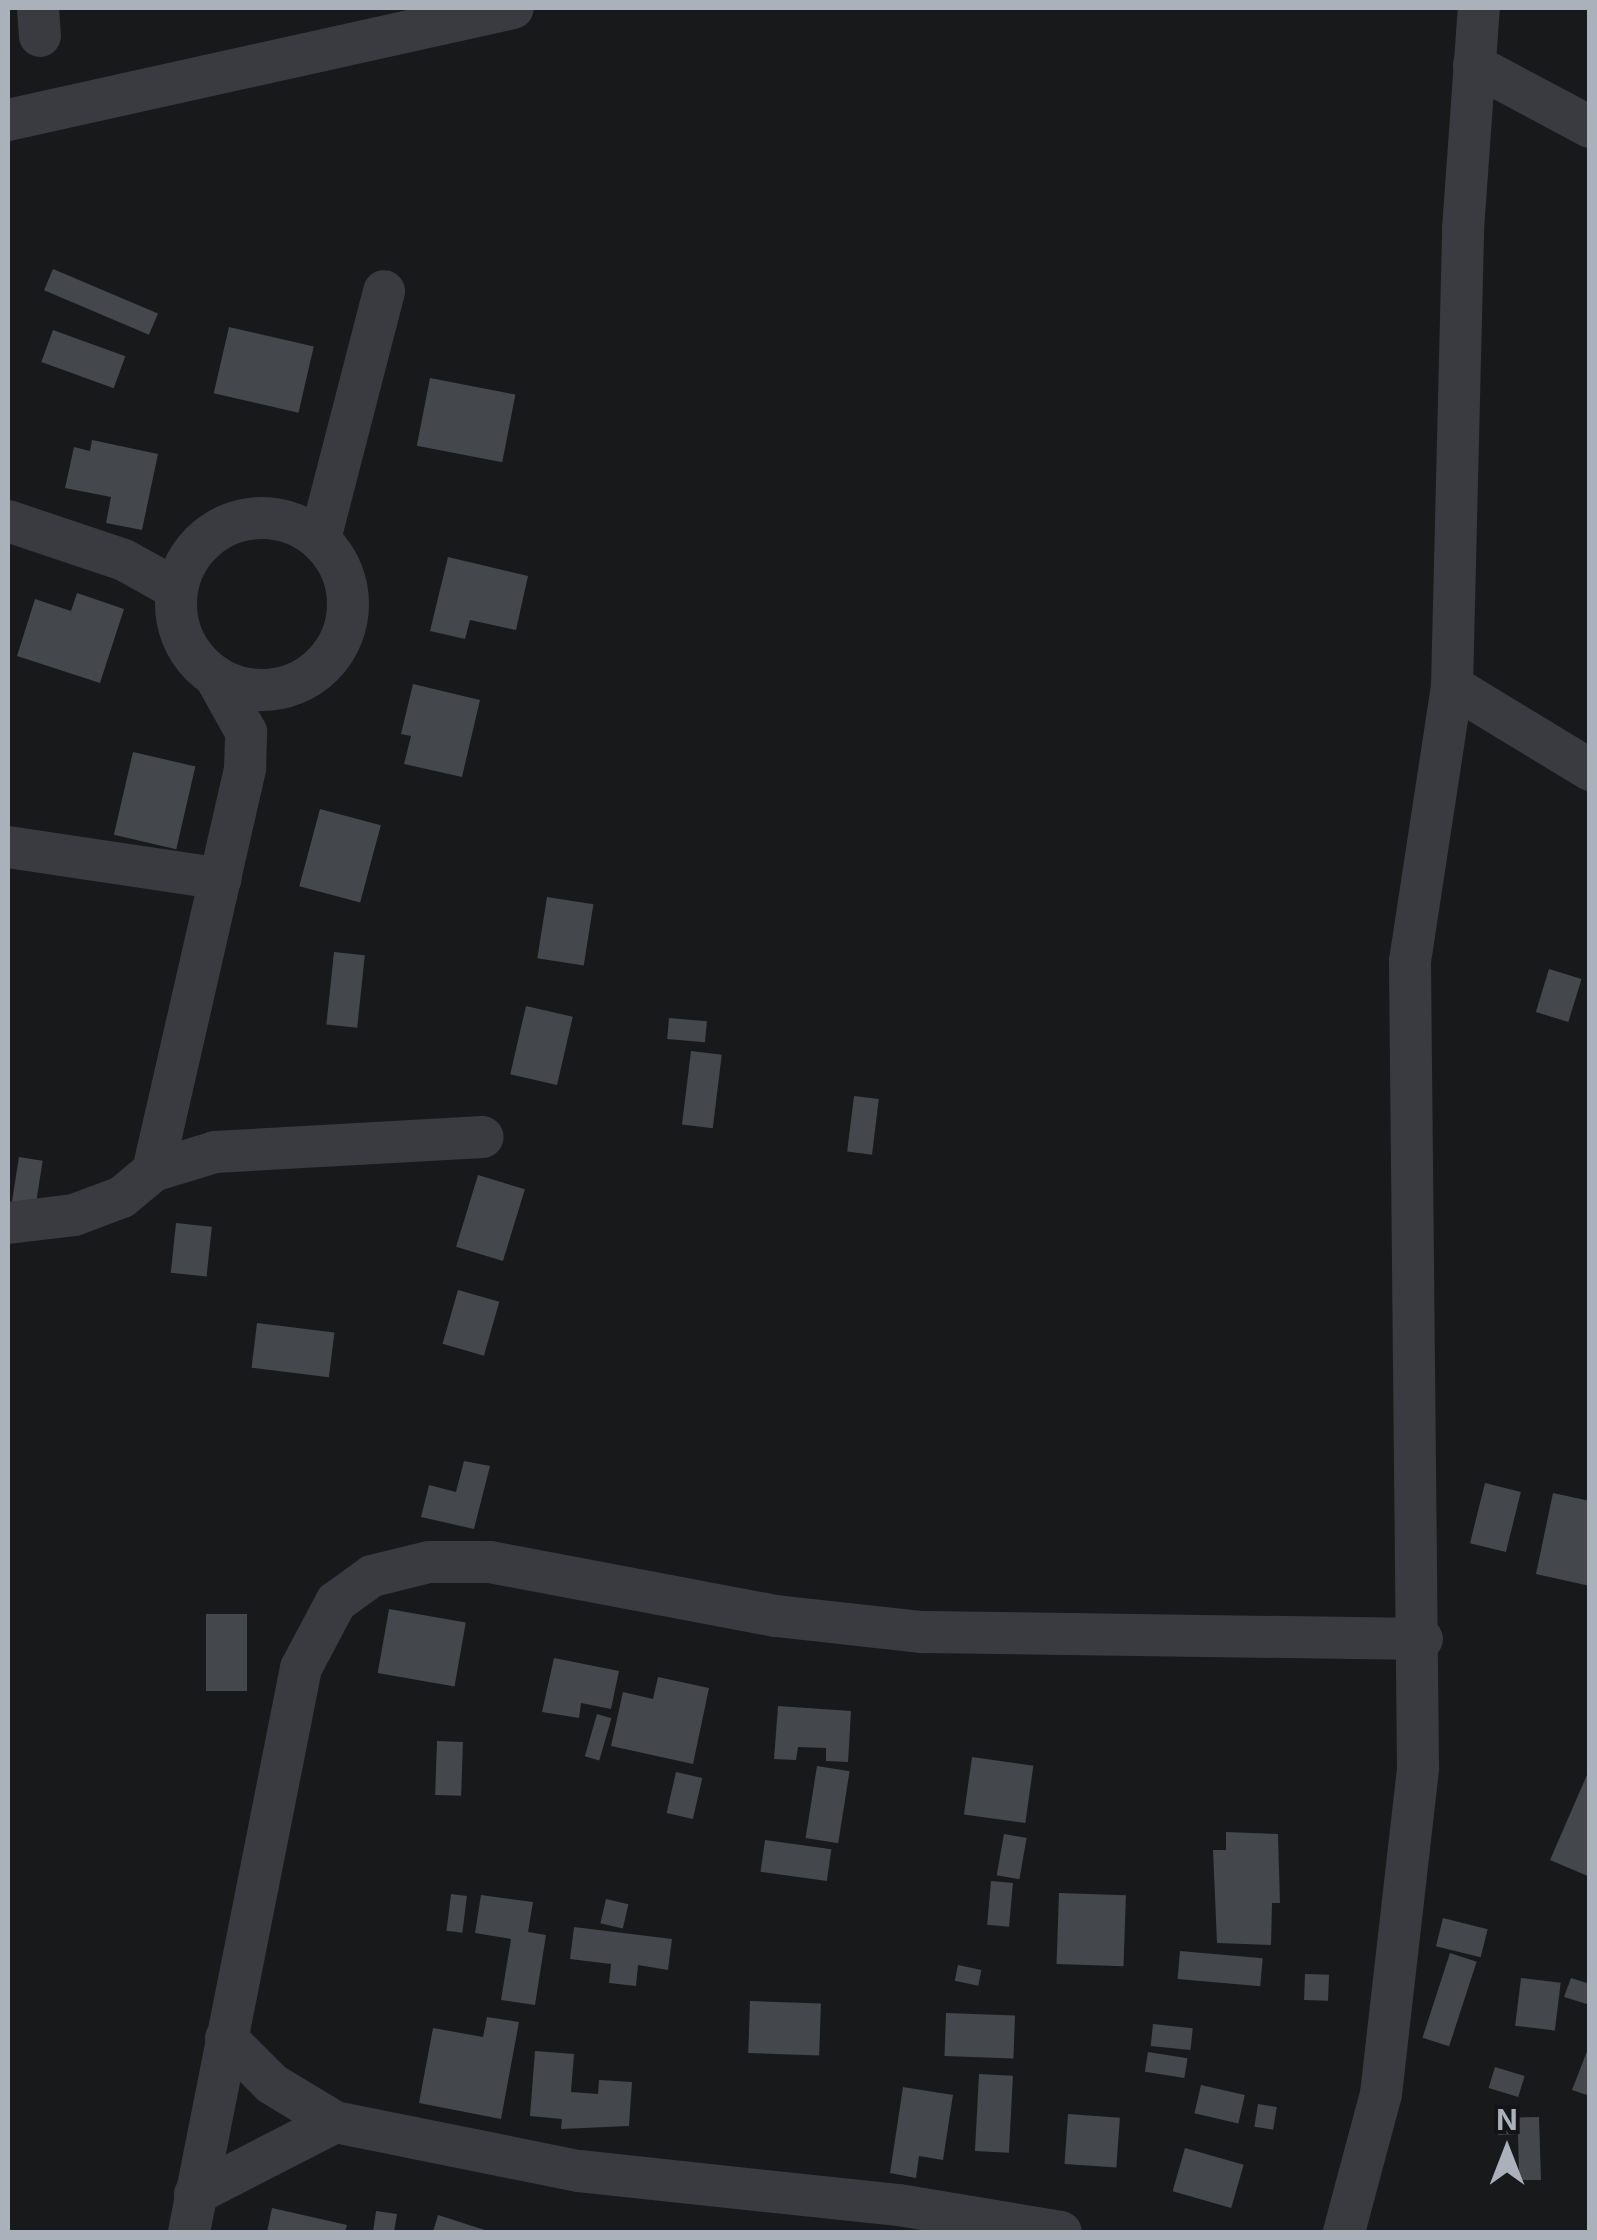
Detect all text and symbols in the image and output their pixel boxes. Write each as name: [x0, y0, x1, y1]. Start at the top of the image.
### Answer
north arrow: [1457, 2100, 1557, 2200]
text: N: [1496, 2103, 1518, 2137]

